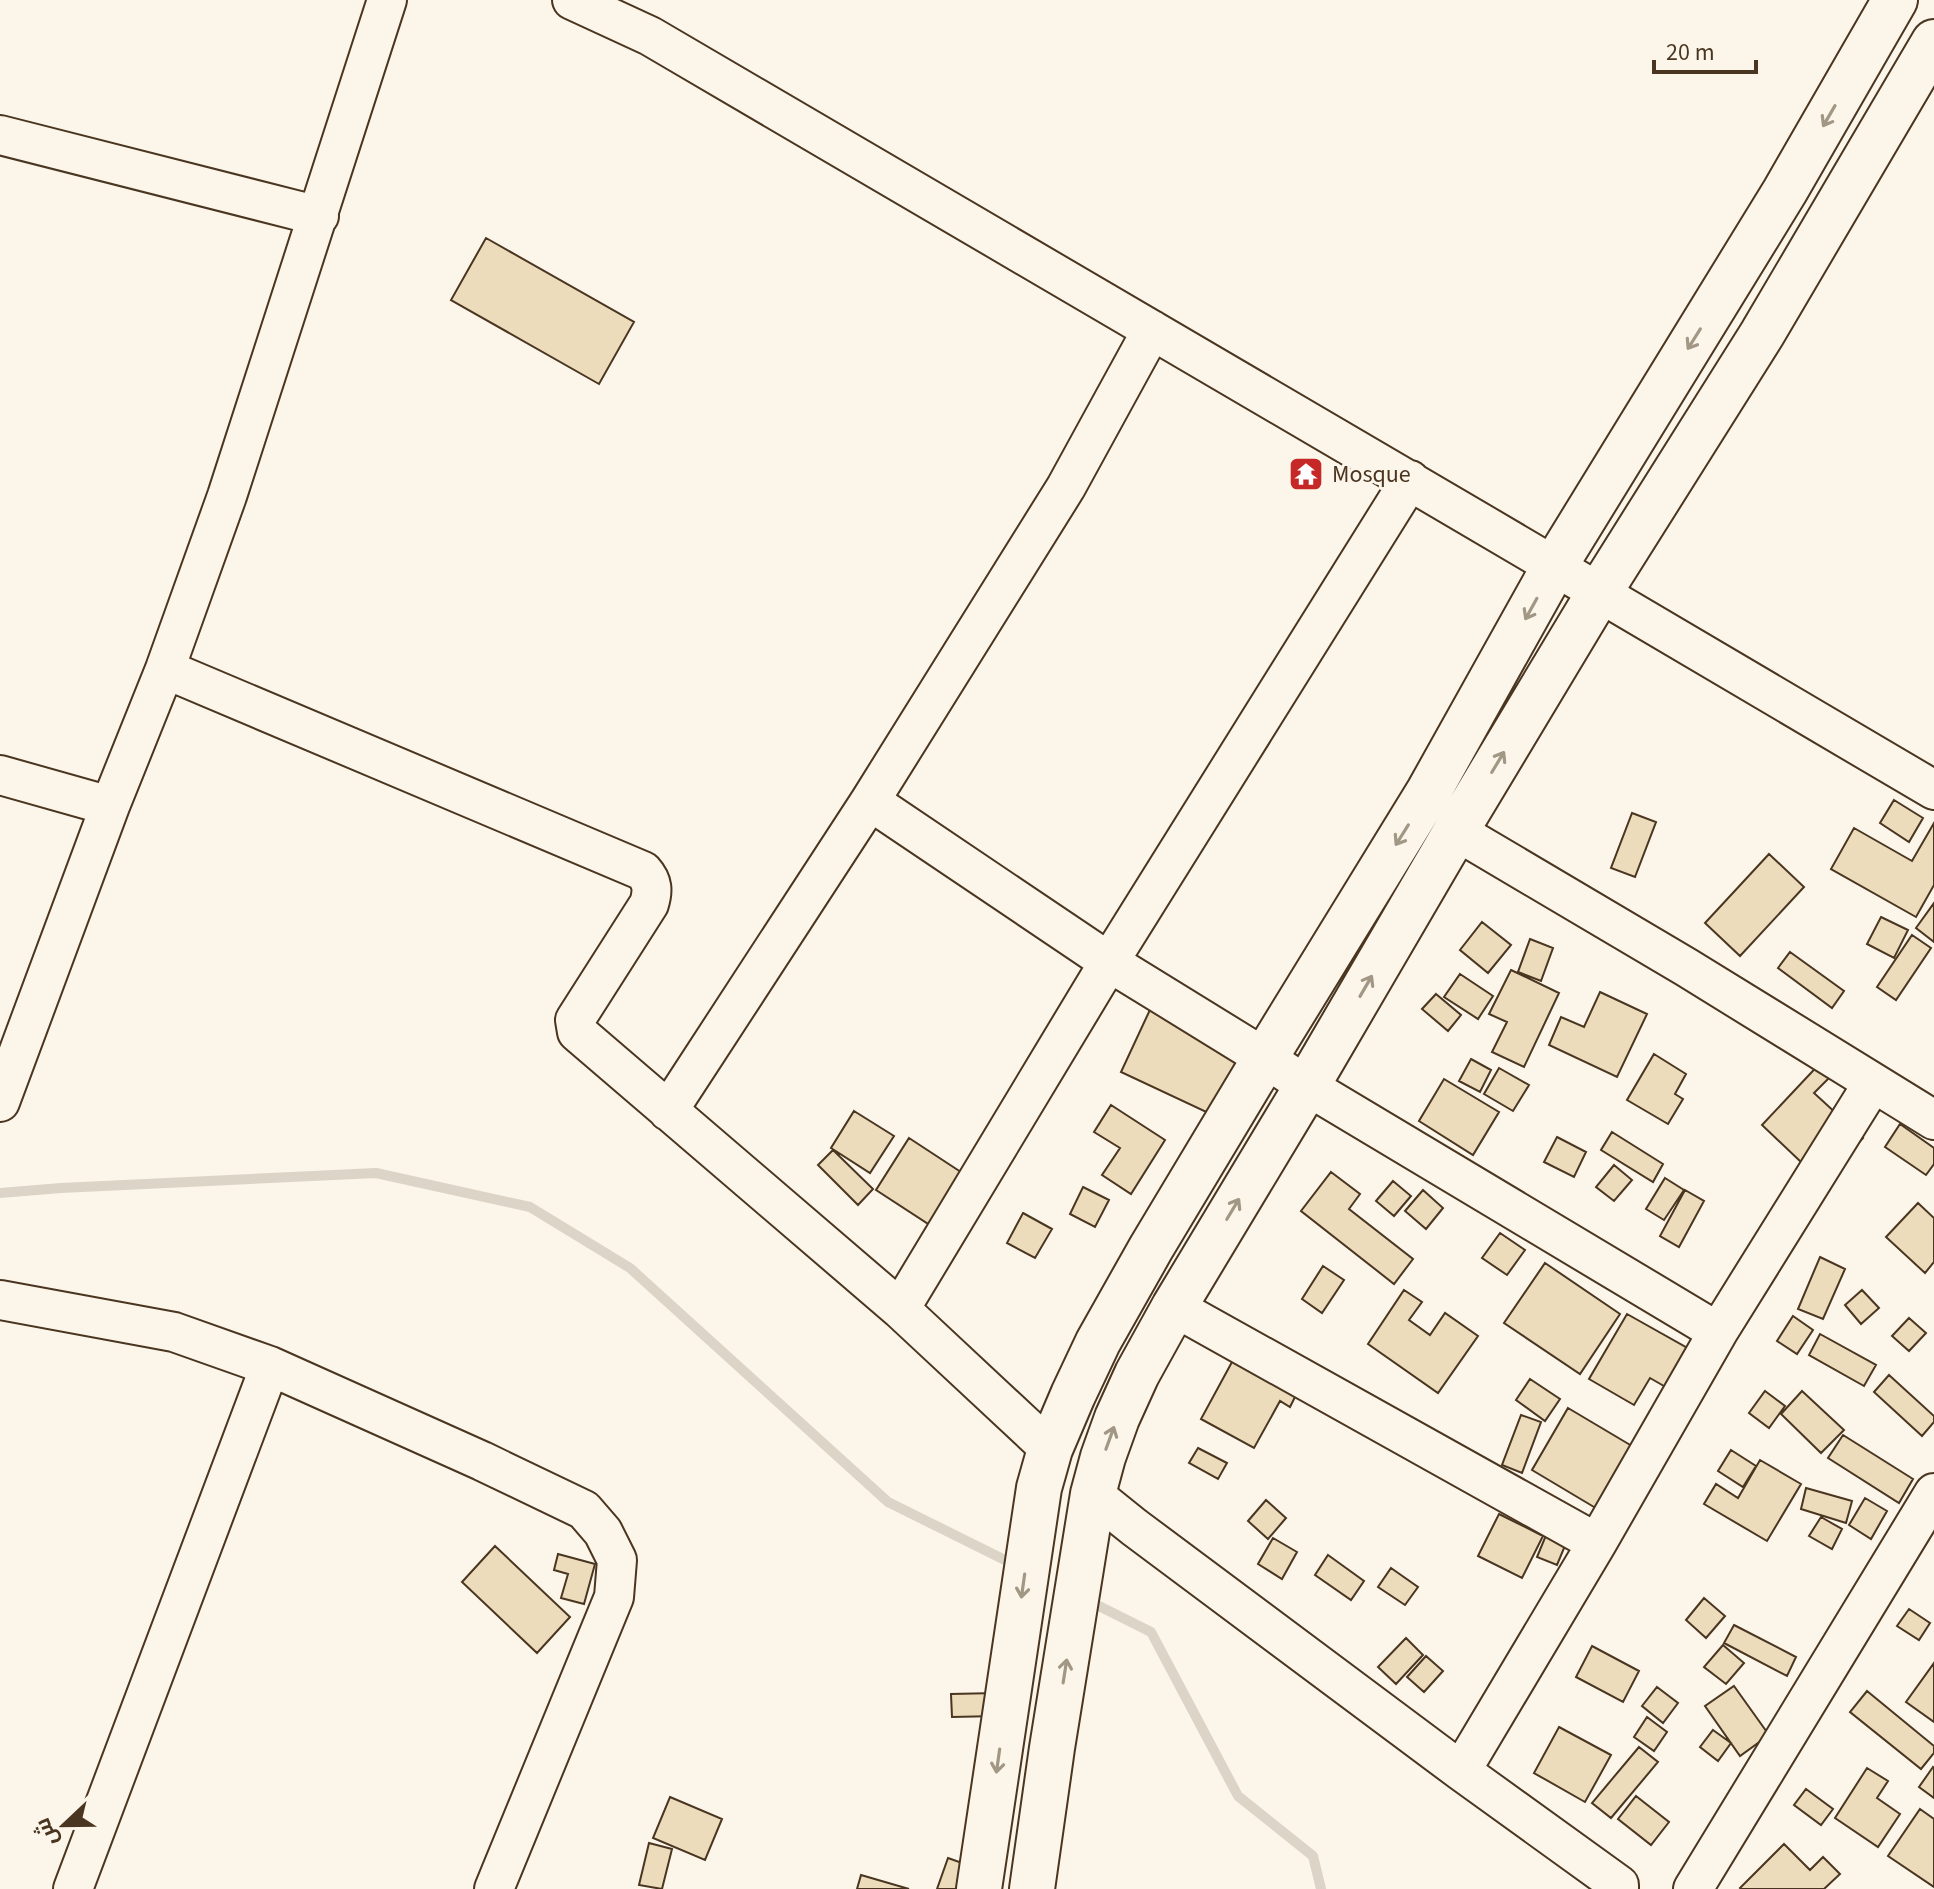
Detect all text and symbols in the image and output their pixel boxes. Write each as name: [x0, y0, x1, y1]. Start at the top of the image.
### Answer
scale bar: [1654, 24, 1756, 74]
text: 20 m: [1666, 35, 1715, 70]
one-way arrow: [1821, 104, 1837, 127]
one-way arrow: [1686, 327, 1702, 350]
temple icon: Mosque: [1287, 455, 1325, 493]
place label: Mosque: [1332, 457, 1411, 492]
one-way arrow: [1522, 597, 1538, 620]
one-way arrow: [1490, 751, 1506, 774]
one-way arrow: [1393, 823, 1409, 846]
one-way arrow: [1358, 975, 1374, 998]
one-way arrow: [1225, 1198, 1241, 1221]
one-way arrow: [1104, 1426, 1118, 1450]
one-way arrow: [1015, 1573, 1030, 1598]
one-way arrow: [1058, 1659, 1073, 1684]
one-way arrow: [990, 1748, 1005, 1773]
north arrow: [24, 1785, 104, 1865]
text: ش: [26, 1813, 67, 1851]

